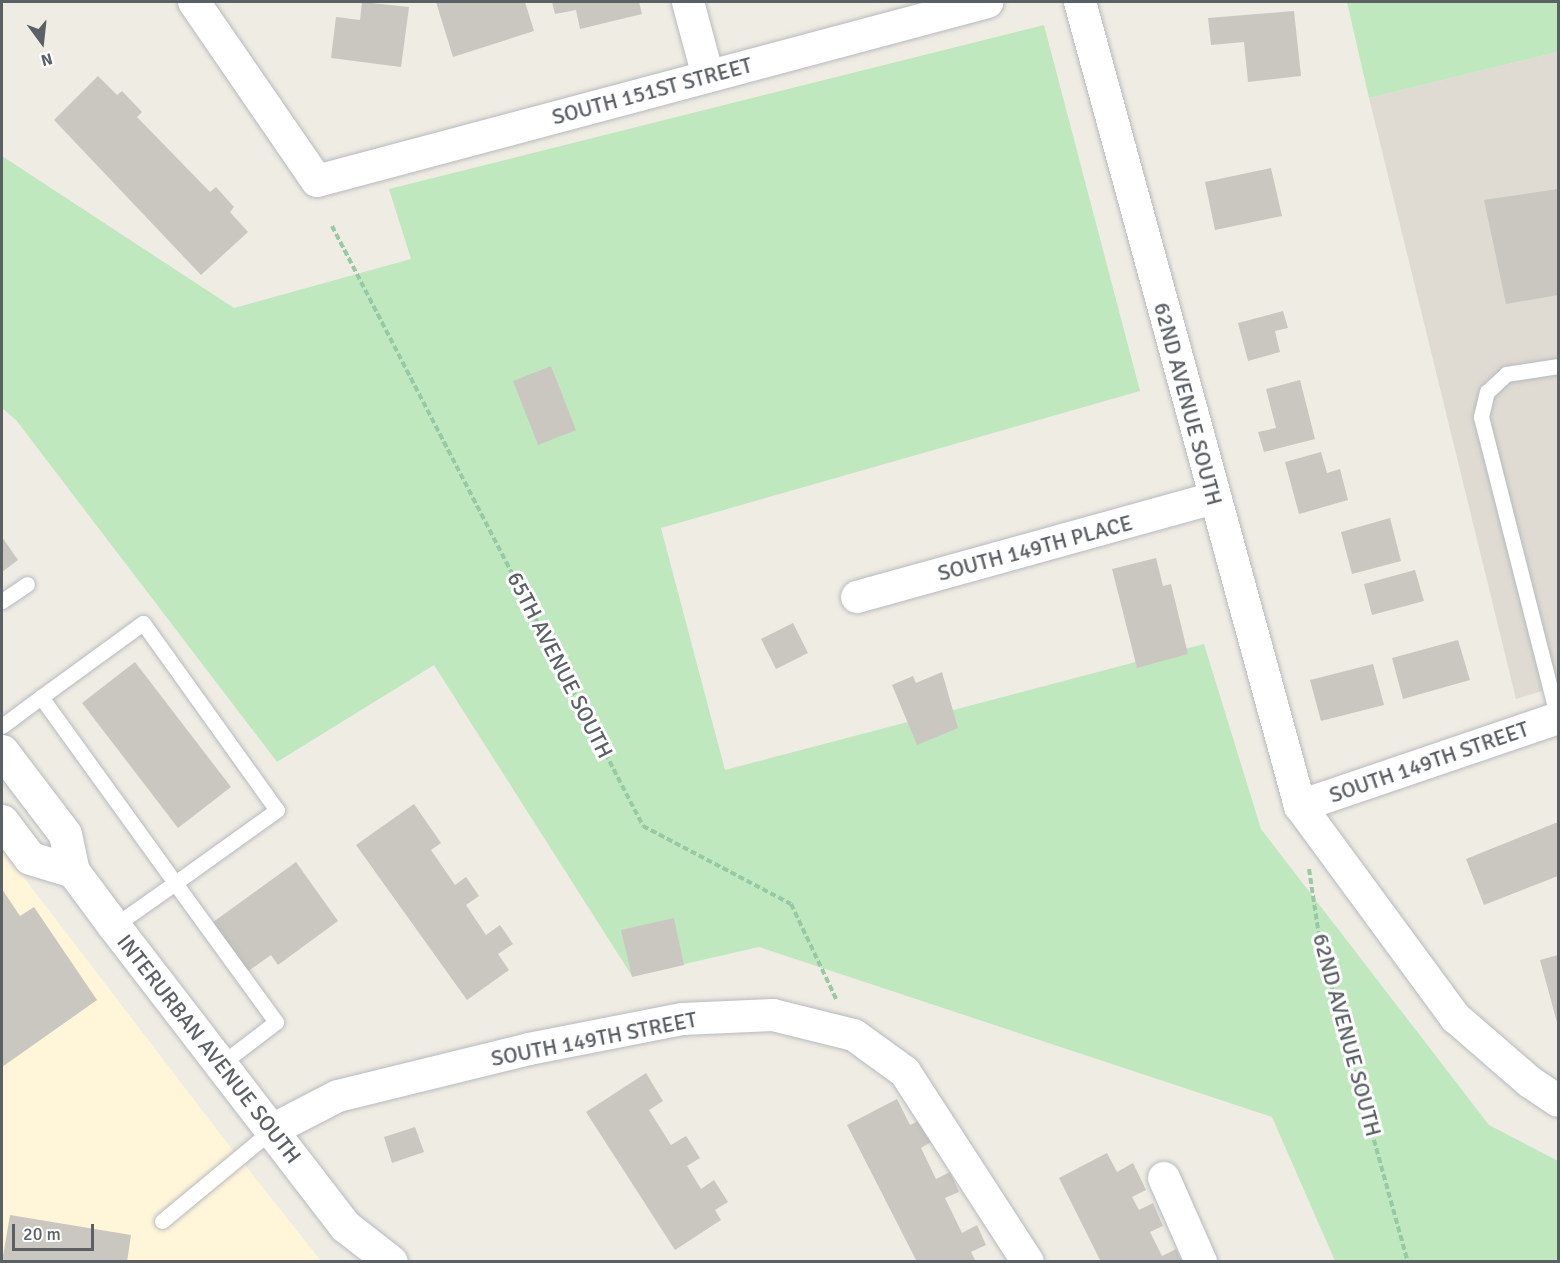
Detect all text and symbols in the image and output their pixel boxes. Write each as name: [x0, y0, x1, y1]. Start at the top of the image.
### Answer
north arrow: [12, 12, 72, 72]
text: N: [39, 48, 55, 70]
street label: SOUTH 151ST STREET: [549, 52, 755, 130]
street label: 62ND AVENUE SOUTH: [1148, 300, 1228, 508]
street label: SOUTH 149TH PLACE: [935, 509, 1135, 587]
street label: 65TH AVENUE SOUTH: [502, 567, 618, 763]
street label: SOUTH 149TH STREET: [1326, 715, 1532, 809]
street label: INTERURBAN AVENUE SOUTH: [111, 929, 307, 1169]
street label: 62ND AVENUE SOUTH: [1307, 931, 1387, 1139]
street label: SOUTH 149TH STREET: [489, 1006, 699, 1072]
scale bar: [15, 1212, 98, 1250]
text: 20 m: [23, 1223, 61, 1245]

